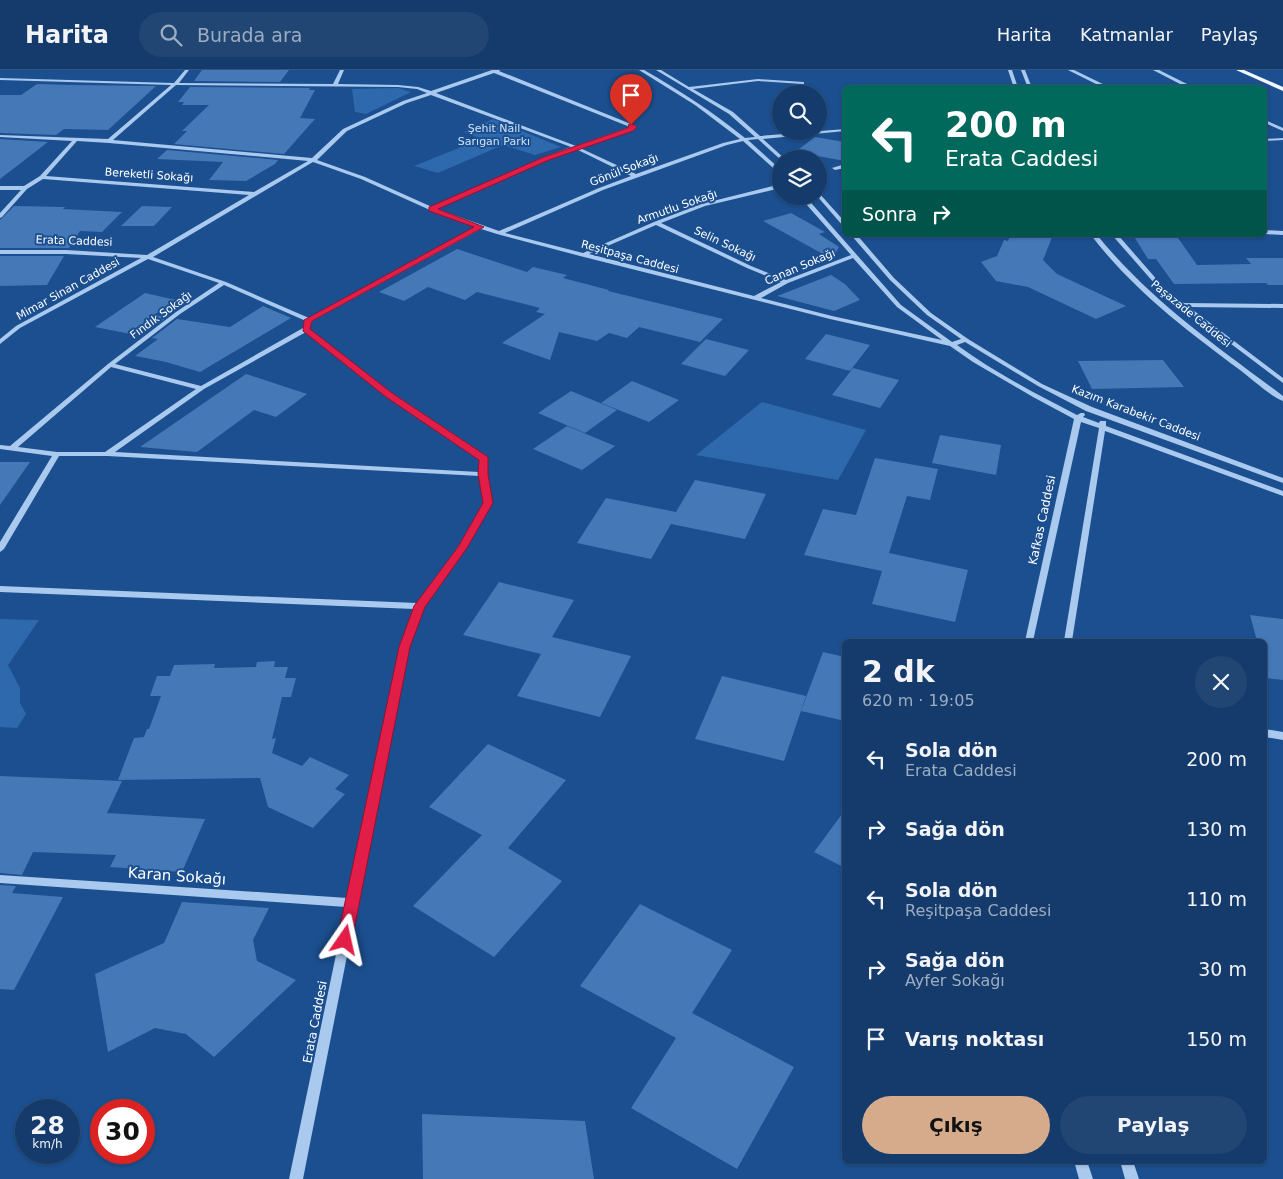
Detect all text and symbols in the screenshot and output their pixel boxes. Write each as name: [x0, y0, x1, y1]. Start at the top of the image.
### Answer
search box: [139, 12, 489, 57]
text: Harita: [25, 21, 109, 49]
icon: search: [157, 21, 185, 49]
text: Burada ara: [197, 24, 302, 46]
text: Harita: [997, 24, 1052, 45]
text: Katmanlar: [1080, 24, 1173, 45]
text: Paylaş: [1201, 24, 1258, 45]
pin: [610, 74, 652, 125]
icon: arrive: [617, 81, 645, 109]
map controls: [772, 85, 827, 205]
button: search: [772, 85, 827, 140]
icon: left: [862, 105, 927, 170]
text: 200 m: [945, 105, 1067, 145]
park label: Şehit Nail Sarıgan Parkı: [458, 122, 530, 148]
text: Erata Caddesi: [945, 146, 1098, 171]
button: layers: [772, 150, 827, 205]
street label: Gönül Sokağı: [588, 151, 660, 189]
street label: Bereketli Sokağı: [104, 165, 194, 185]
street label: Armutlu Sokağı: [635, 187, 719, 227]
icon: right: [927, 200, 955, 228]
text: Sonra: [862, 203, 917, 225]
street label: Selin Sokağı: [692, 224, 758, 264]
street label: Erata Caddesi: [35, 233, 113, 249]
street label: Reşitpaşa Caddesi: [580, 238, 680, 276]
street label: Canan Sokağı: [763, 246, 837, 288]
street label: Mimar Sinan Caddesi: [14, 255, 122, 323]
street label: Paşazade Caddesi: [1148, 278, 1234, 350]
street label: Fındık Sokağı: [128, 288, 194, 342]
street label: Kazım Karabekir Caddesi: [1070, 382, 1202, 444]
street label: Kafkas Caddesi: [1026, 474, 1058, 566]
text: 2 dk: [862, 654, 935, 689]
button: close: [1195, 656, 1247, 708]
text: 620 m · 19:05: [862, 691, 975, 710]
text: Sola dön: [905, 739, 998, 761]
icon: left: [862, 745, 890, 773]
text: 200 m: [1186, 748, 1247, 770]
text: Erata Caddesi: [905, 761, 1017, 780]
icon: right: [862, 815, 890, 843]
text: Sağa dön: [905, 818, 1005, 840]
text: 130 m: [1186, 818, 1247, 840]
street label: Karan Sokağı: [127, 864, 227, 888]
text: Sola dön: [905, 879, 998, 901]
icon: left: [862, 885, 890, 913]
text: 110 m: [1186, 888, 1247, 910]
text: Reşitpaşa Caddesi: [905, 901, 1051, 920]
position arrow: [318, 913, 370, 965]
text: Sağa dön: [905, 949, 1005, 971]
icon: right: [862, 955, 890, 983]
text: 30 m: [1198, 958, 1247, 980]
text: Ayfer Sokağı: [905, 971, 1005, 990]
street label: Erata Caddesi: [300, 980, 330, 1064]
icon: arrive: [862, 1025, 890, 1053]
text: Varış noktası: [905, 1028, 1044, 1050]
text: 150 m: [1186, 1028, 1247, 1050]
button: Çıkış: [862, 1096, 1050, 1154]
button: Paylaş: [1060, 1096, 1247, 1154]
speed limit sign: 30: [90, 1099, 155, 1164]
text: 28: [30, 1111, 65, 1140]
text: km/h: [32, 1137, 63, 1151]

